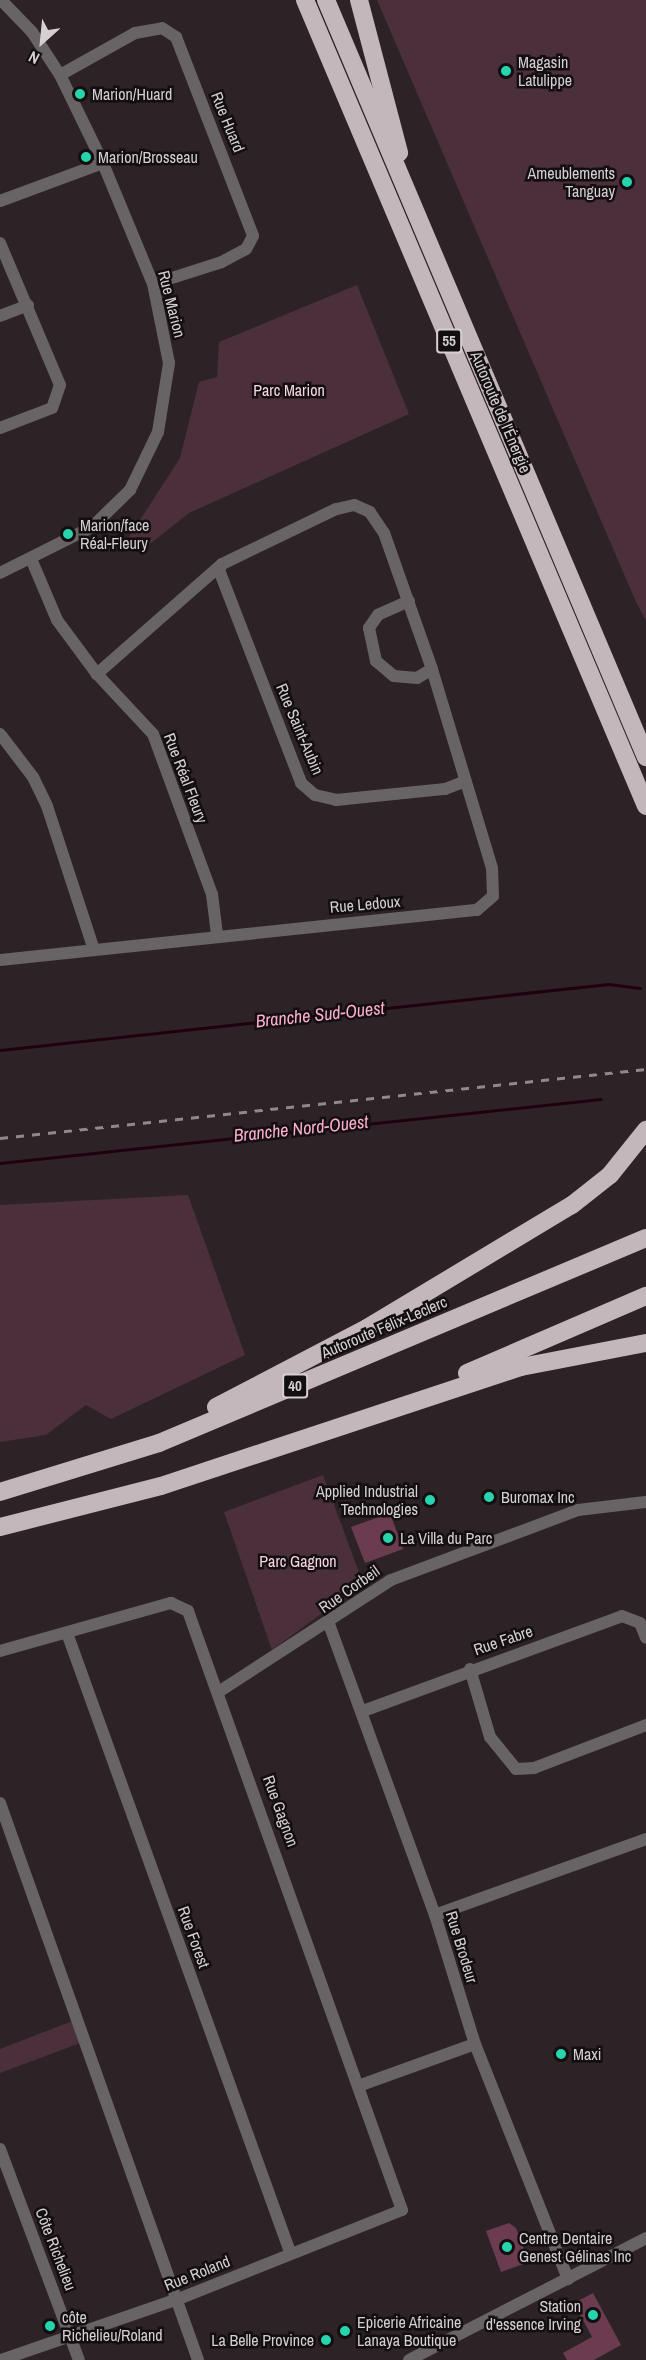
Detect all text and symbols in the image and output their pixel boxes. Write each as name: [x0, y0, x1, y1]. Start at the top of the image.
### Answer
north arrow: [12, 12, 72, 72]
text: N: [25, 46, 43, 70]
place label: Magasin Latulippe: [518, 52, 572, 90]
marker: Magasin Latulippe: [499, 64, 513, 78]
place label: Marion/Huard: [92, 84, 172, 104]
marker: Marion/Huard: [73, 87, 87, 101]
street label: Rue Huard: [207, 89, 249, 155]
place label: Marion/Brosseau: [98, 147, 198, 167]
marker: Marion/Brosseau: [79, 150, 93, 164]
place label: Ameublements Tanguay: [527, 163, 615, 201]
marker: Ameublements Tanguay: [620, 175, 634, 189]
street label: Rue Marion: [154, 268, 190, 340]
road number: 55: [436, 329, 462, 353]
street label: Autoroute de l'Énergie: [467, 348, 535, 476]
park label: Parc Marion: [253, 380, 325, 400]
place label: Marion/face Réal-Fleury: [80, 515, 149, 553]
marker: Marion/face Réal-Fleury: [61, 527, 75, 541]
street label: Rue Saint-Aubin: [272, 681, 328, 777]
street label: Rue Réal Fleury: [160, 730, 212, 826]
street label: Rue Ledoux: [329, 891, 401, 917]
water label: Branche Sud-Ouest: [254, 997, 386, 1033]
water label: Branche Nord-Ouest: [233, 1111, 369, 1147]
street label: Autoroute Félix-Leclerc: [318, 1292, 450, 1362]
road number: 40: [282, 1374, 308, 1398]
place label: Applied Industrial Technologies: [316, 1481, 418, 1519]
place label: Buromax Inc: [501, 1487, 575, 1507]
marker: Buromax Inc: [482, 1490, 496, 1504]
marker: Applied Industrial Technologies: [423, 1493, 437, 1507]
place label: La Villa du Parc: [400, 1528, 492, 1548]
marker: La Villa du Parc: [381, 1531, 395, 1545]
park label: Parc Gagnon: [259, 1551, 337, 1571]
street label: Rue Corbeil: [315, 1561, 383, 1617]
street label: Rue Fabre: [471, 1621, 535, 1659]
street label: Rue Gagnon: [259, 1773, 303, 1849]
street label: Rue Forest: [174, 1904, 214, 1970]
street label: Rue Brodeur: [442, 1909, 482, 1985]
place label: Maxi: [573, 2044, 601, 2064]
marker: Maxi: [554, 2047, 568, 2061]
street label: Côte Richelieu: [31, 2205, 81, 2293]
place label: Centre Dentaire Genest Gélinas Inc: [519, 2228, 631, 2266]
marker: Centre Dentaire Genest Gélinas Inc: [500, 2240, 514, 2254]
street label: Rue Roland: [161, 2251, 233, 2295]
place label: Station d'essence Irving: [486, 2296, 581, 2334]
place label: côte Richelieu/Roland: [62, 2307, 163, 2345]
marker: Station d'essence Irving: [586, 2308, 600, 2322]
place label: Epicerie Africaine Lanaya Boutique: [357, 2312, 462, 2350]
marker: côte Richelieu/Roland: [43, 2319, 57, 2333]
marker: Epicerie Africaine Lanaya Boutique: [338, 2324, 352, 2338]
place label: La Belle Province: [211, 2330, 314, 2350]
marker: La Belle Province: [319, 2333, 333, 2347]

